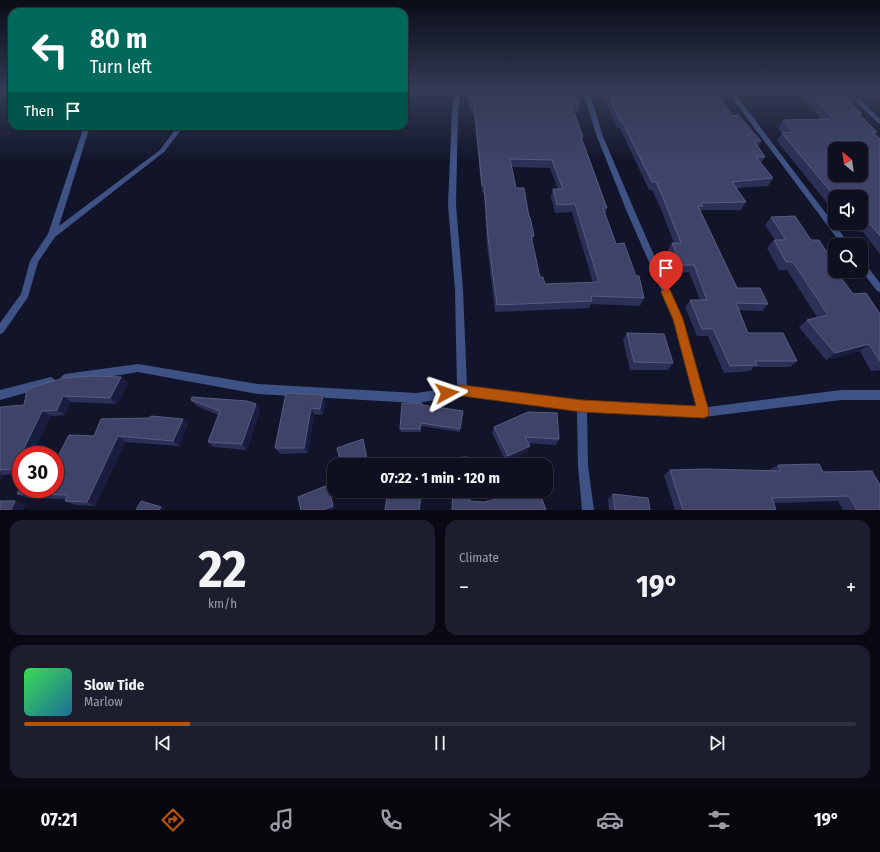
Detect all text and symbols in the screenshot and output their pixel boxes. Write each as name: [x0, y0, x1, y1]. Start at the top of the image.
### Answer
text: 80 m: [90, 22, 147, 55]
icon: left: [24, 24, 76, 76]
text: Turn left: [90, 56, 152, 78]
icon: arrive: [62, 100, 84, 122]
text: Then: [24, 102, 54, 120]
north arrow: [828, 142, 868, 182]
map controls: [828, 142, 868, 278]
button: sound: [828, 190, 868, 230]
button: search: [828, 238, 868, 278]
pin: [649, 251, 683, 292]
icon: arrive: [655, 257, 677, 279]
position arrow: [426, 372, 468, 414]
speed limit sign: 30: [12, 446, 64, 498]
text: 07:22 · 1 min · 120 m: [380, 469, 500, 487]
text: 22: [198, 538, 247, 601]
text: Climate: [459, 550, 499, 565]
text: 19°: [636, 569, 679, 605]
text: −: [459, 574, 469, 601]
text: +: [846, 574, 856, 601]
text: km/h: [208, 596, 237, 611]
text: Slow Tide: [84, 676, 144, 694]
text: Marlow: [84, 694, 123, 709]
icon: previous: [152, 732, 174, 754]
icon: pause: [429, 732, 451, 754]
icon: next: [706, 732, 728, 754]
icon: directions: [159, 806, 187, 834]
icon: music: [268, 806, 296, 834]
icon: phone: [377, 806, 405, 834]
icon: climate: [486, 806, 514, 834]
icon: car: [596, 806, 624, 834]
icon: filters: [705, 806, 733, 834]
text: 07:21: [41, 809, 78, 831]
text: 19°: [814, 809, 839, 831]

